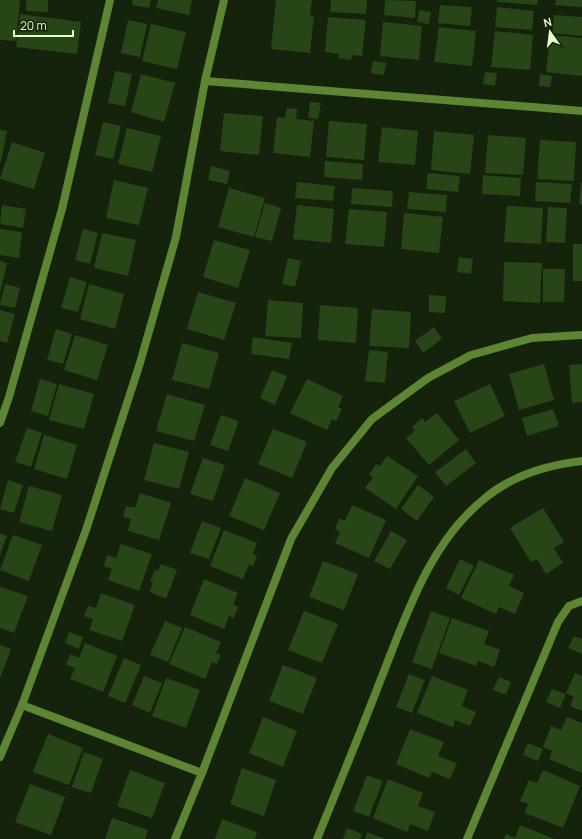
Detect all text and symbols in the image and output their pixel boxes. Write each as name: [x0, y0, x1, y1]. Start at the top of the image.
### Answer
scale bar: [14, 12, 73, 38]
north arrow: [530, 12, 570, 52]
text: N: [542, 14, 553, 30]
text: 20 m: [20, 17, 47, 34]

